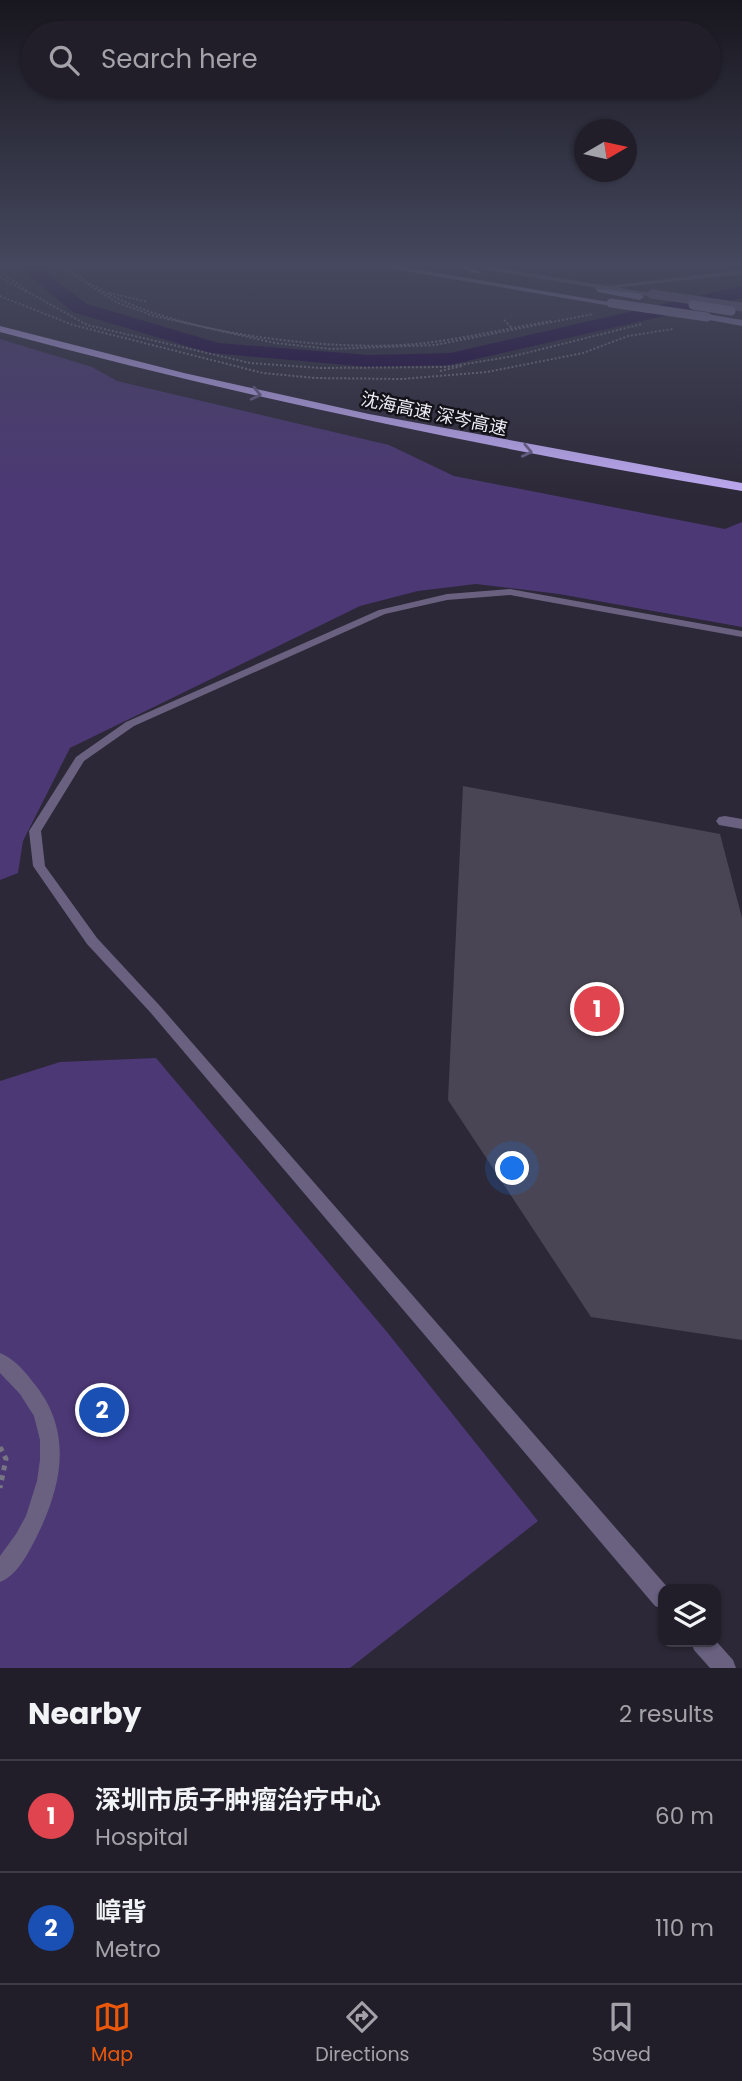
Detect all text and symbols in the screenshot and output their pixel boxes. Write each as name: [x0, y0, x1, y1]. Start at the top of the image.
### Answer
search box: [21, 21, 721, 98]
icon: search: [45, 41, 83, 79]
text: Search here: [101, 41, 258, 77]
north arrow: [574, 119, 637, 182]
one-way arrow: [250, 386, 262, 400]
street label: 沈海高速 深岑高速: [359, 386, 509, 441]
one-way arrow: [521, 442, 533, 457]
pin: 1: [574, 983, 620, 1035]
your location: [495, 1151, 529, 1185]
pin: 2: [79, 1384, 125, 1436]
map controls: [658, 1584, 721, 1647]
button: layers: [658, 1584, 721, 1647]
text: Nearby: [28, 1692, 142, 1735]
text: 2 results: [619, 1698, 714, 1730]
text: 深圳市质子肿瘤治疗中心: [95, 1782, 381, 1818]
text: 1: [47, 1800, 55, 1832]
text: 60 m: [655, 1800, 714, 1832]
text: Hospital: [95, 1821, 188, 1853]
text: 嶂背: [95, 1894, 147, 1930]
text: 2: [44, 1912, 58, 1944]
text: 110 m: [655, 1912, 714, 1944]
text: Metro: [95, 1933, 161, 1965]
tab: Map: [91, 1998, 133, 2069]
tab: Directions: [315, 1998, 410, 2069]
tab: Saved: [592, 1998, 651, 2069]

